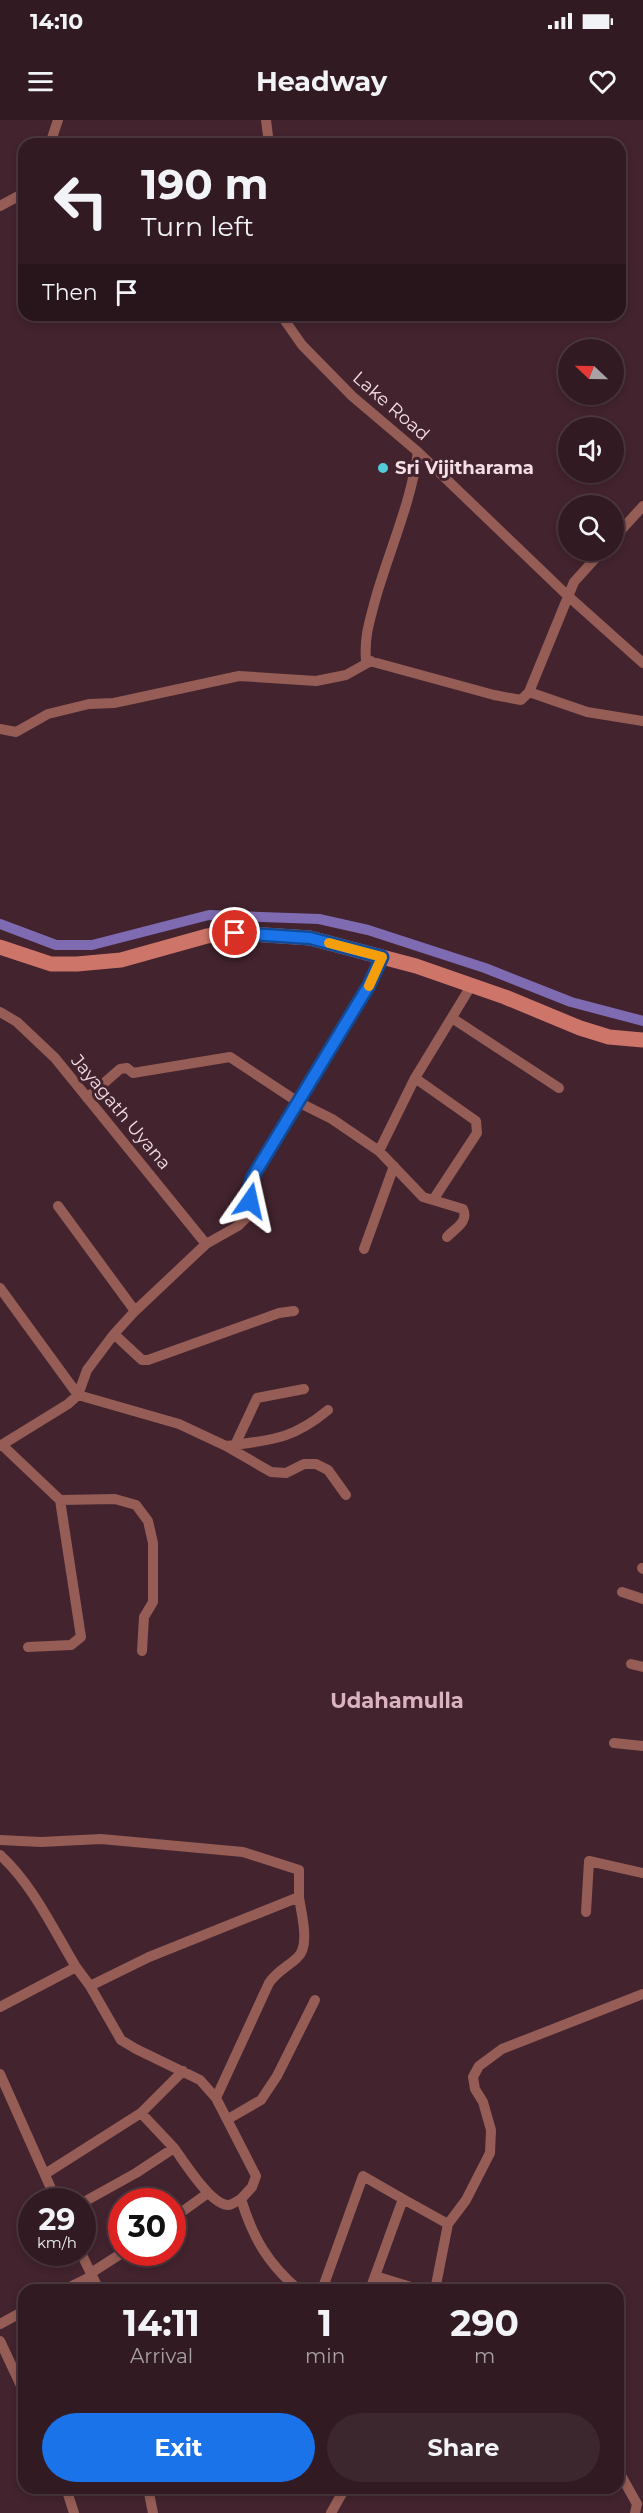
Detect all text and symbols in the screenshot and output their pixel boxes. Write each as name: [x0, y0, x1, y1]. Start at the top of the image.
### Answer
text: 14:10: [30, 8, 83, 35]
icon: menu: [24, 65, 57, 98]
text: Headway: [256, 65, 387, 98]
icon: heart: [586, 65, 619, 98]
text: 190 m: [141, 158, 269, 210]
icon: left: [42, 162, 120, 240]
text: Turn left: [141, 210, 254, 243]
icon: arrive: [110, 276, 143, 309]
text: Then: [42, 279, 98, 306]
north arrow: [558, 339, 624, 405]
map controls: [558, 339, 624, 561]
street label: Lake Road: [348, 367, 434, 445]
button: sound: [558, 417, 624, 483]
place label: Sri Vijitharama: [395, 457, 534, 479]
marker: Sri Vijitharama: [376, 461, 390, 475]
button: search: [558, 495, 624, 561]
pin: [209, 907, 260, 958]
icon: arrive: [218, 916, 251, 949]
street label: Jayagath Uyana: [66, 1049, 176, 1174]
position arrow: [218, 1169, 282, 1233]
district label: Udahamulla: [330, 1688, 464, 1713]
speed limit sign: 30: [108, 2188, 186, 2266]
text: 29: [39, 2201, 75, 2238]
text: km/h: [37, 2233, 77, 2252]
text: 14:11: [123, 2301, 200, 2345]
text: 1: [318, 2301, 332, 2345]
text: 290: [450, 2301, 519, 2345]
text: Arrival: [130, 2344, 193, 2368]
text: min: [305, 2344, 345, 2368]
text: m: [474, 2344, 495, 2368]
button: Exit: [42, 2413, 315, 2482]
button: Share: [327, 2413, 600, 2482]

